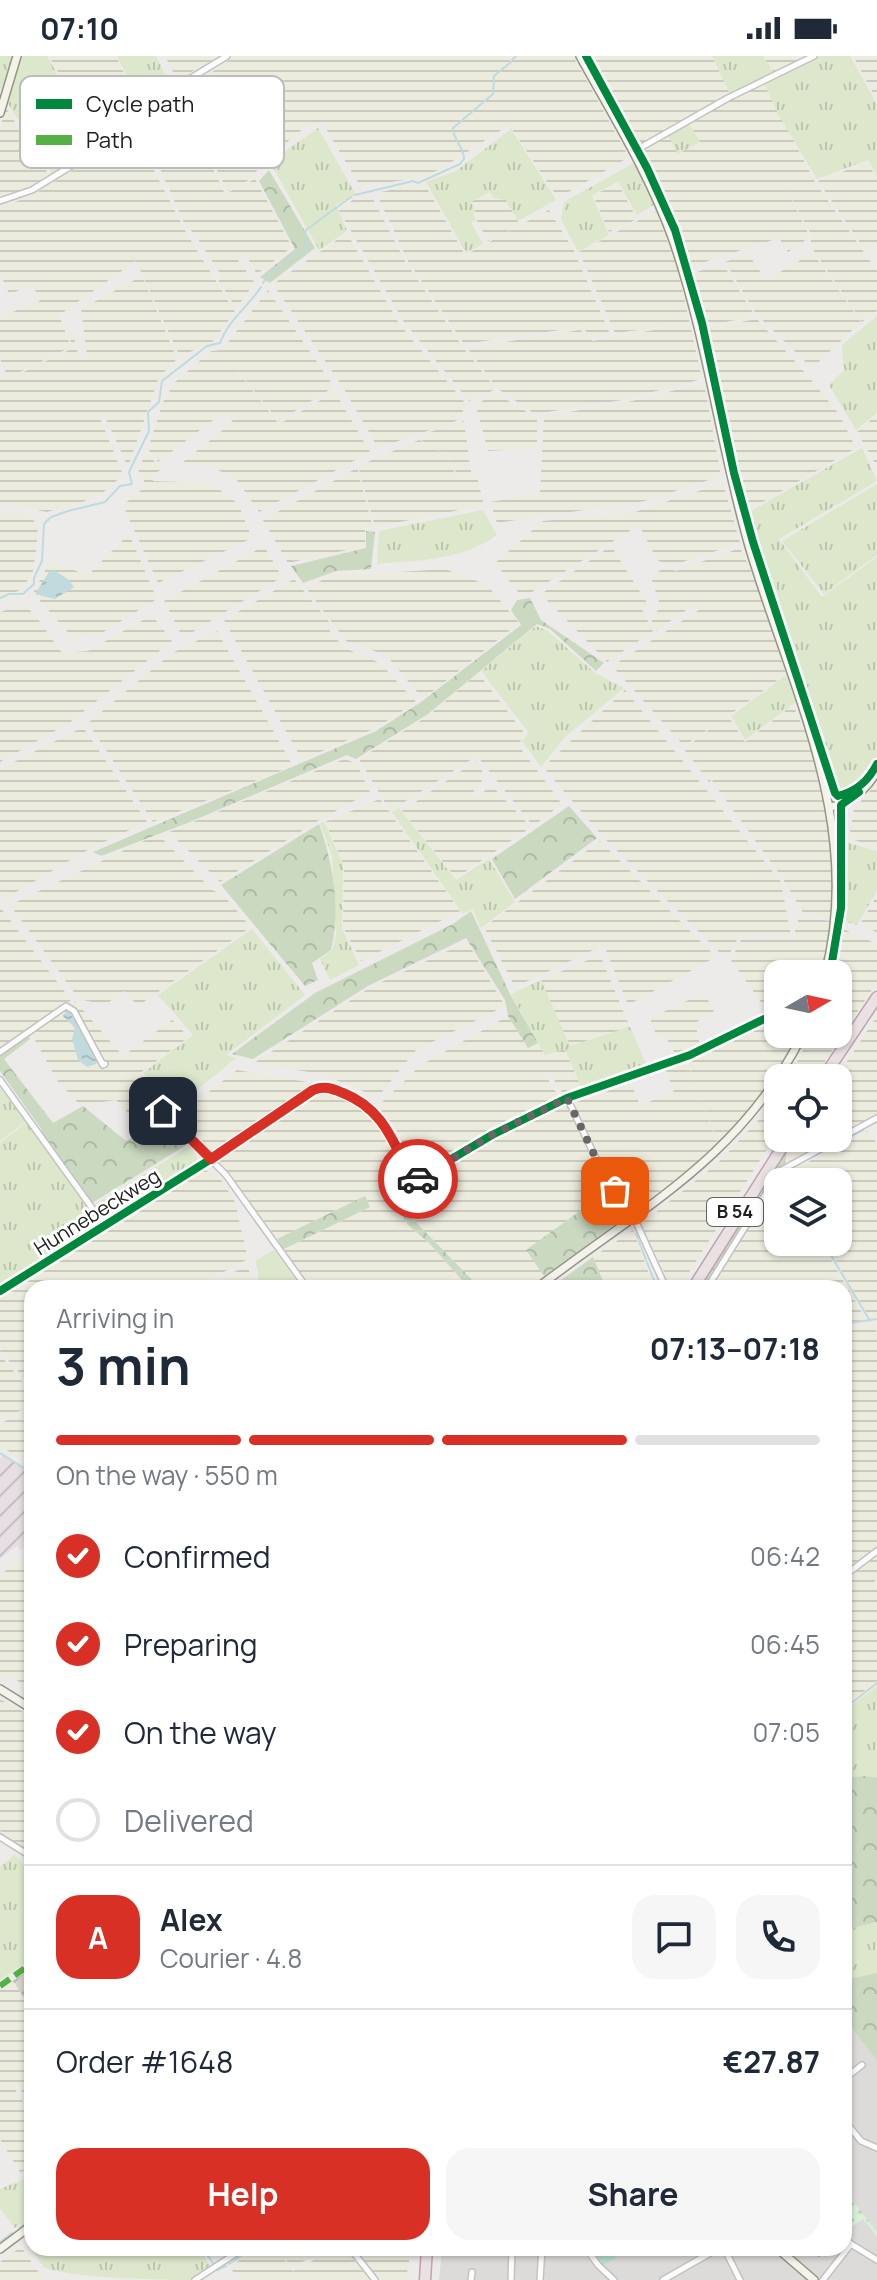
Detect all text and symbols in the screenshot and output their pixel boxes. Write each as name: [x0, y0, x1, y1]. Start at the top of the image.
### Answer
text: 07:10: [40, 8, 119, 49]
legend: [20, 76, 284, 168]
text: Cycle path: [86, 89, 194, 119]
text: Path: [86, 125, 133, 155]
north arrow: [764, 960, 852, 1048]
map controls: [764, 960, 852, 1256]
button: locate: [764, 1064, 852, 1152]
pin: [129, 1077, 197, 1145]
icon: home: [141, 1089, 185, 1133]
courier: [378, 1139, 458, 1219]
icon: car: [396, 1157, 440, 1201]
pin: [581, 1157, 649, 1225]
street label: Hunnebeckweg: [29, 1162, 165, 1261]
button: layers: [764, 1168, 852, 1256]
icon: bag: [593, 1169, 637, 1213]
road number: B 54: [707, 1198, 763, 1226]
text: Arriving in: [56, 1300, 174, 1336]
text: 07:13–07:18: [650, 1328, 820, 1369]
text: 3 min: [56, 1330, 191, 1401]
text: On the way · 550 m: [56, 1457, 278, 1493]
icon: check: [56, 1534, 100, 1578]
text: Confirmed: [124, 1536, 271, 1577]
text: 06:42: [750, 1538, 820, 1574]
icon: check: [56, 1622, 100, 1666]
text: Preparing: [124, 1624, 258, 1665]
text: 06:45: [750, 1626, 820, 1662]
icon: check: [56, 1710, 100, 1754]
text: On the way: [124, 1712, 277, 1753]
text: 07:05: [752, 1714, 820, 1750]
text: Delivered: [124, 1800, 254, 1841]
button: chat: [632, 1895, 716, 1979]
button: phone: [736, 1895, 820, 1979]
text: Alex: [160, 1899, 223, 1940]
text: A: [88, 1917, 108, 1958]
text: Courier · 4.8: [160, 1940, 302, 1976]
text: Order #1648: [56, 2041, 233, 2082]
text: €27.87: [723, 2041, 820, 2082]
button: Help: [56, 2148, 430, 2240]
button: Share: [446, 2148, 820, 2240]

